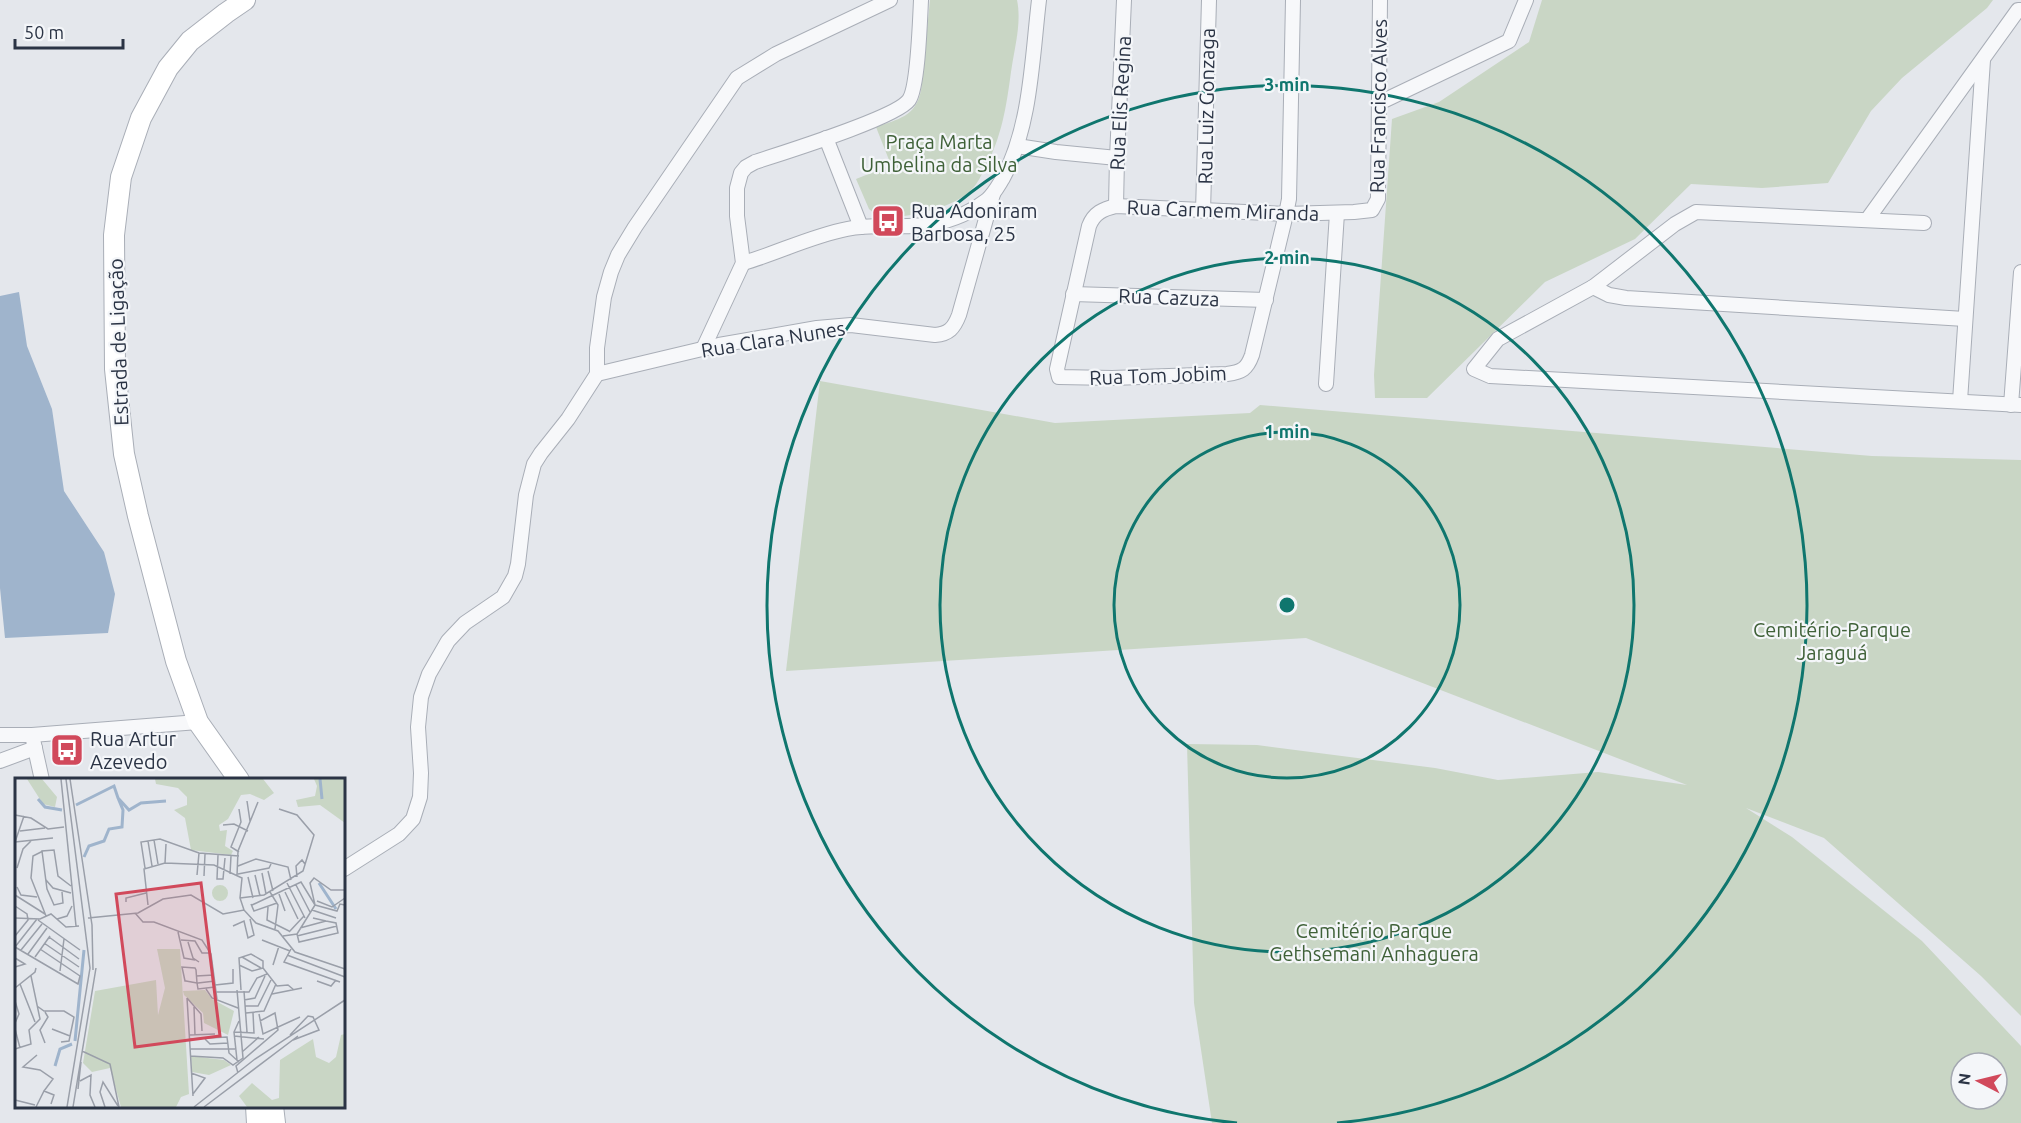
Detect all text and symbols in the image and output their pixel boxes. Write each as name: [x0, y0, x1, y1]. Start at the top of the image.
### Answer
scale bar: [15, 12, 123, 50]
street label: Rua Francisco Alves: [1365, 19, 1391, 193]
text: 50 m: [24, 22, 64, 42]
street label: Rua Luiz Gonzaga: [1193, 28, 1219, 184]
street label: Rua Elis Regina: [1105, 35, 1135, 171]
text: 3 min: [1264, 74, 1310, 94]
park label: Praça Marta Umbelina da Silva: [860, 130, 1018, 176]
street label: Rua Carmem Miranda: [1126, 195, 1320, 225]
place label: Rua Adoniram Barbosa, 25: [911, 199, 1038, 245]
bus stop icon: Rua Adoniram Barbosa, 25: [870, 203, 906, 239]
text: 2 min: [1264, 247, 1310, 267]
street label: Estrada de Ligação: [104, 258, 132, 426]
street label: Rua Cazuza: [1118, 284, 1220, 310]
street label: Rua Clara Nunes: [699, 316, 847, 362]
street label: Rua Tom Jobim: [1089, 361, 1227, 389]
text: 1 min: [1264, 421, 1310, 441]
centre of rings: [1277, 595, 1297, 615]
park label: Cemitério-Parque Jaraguá: [1753, 618, 1911, 664]
place label: Rua Artur Azevedo: [90, 727, 177, 773]
bus stop icon: Rua Artur Azevedo: [49, 732, 85, 768]
inset map: [15, 778, 345, 1108]
park label: Cemitério Parque Gethsemani Anhaguera: [1269, 919, 1479, 965]
north arrow: [1949, 1051, 2009, 1111]
text: N: [1954, 1072, 1974, 1086]

